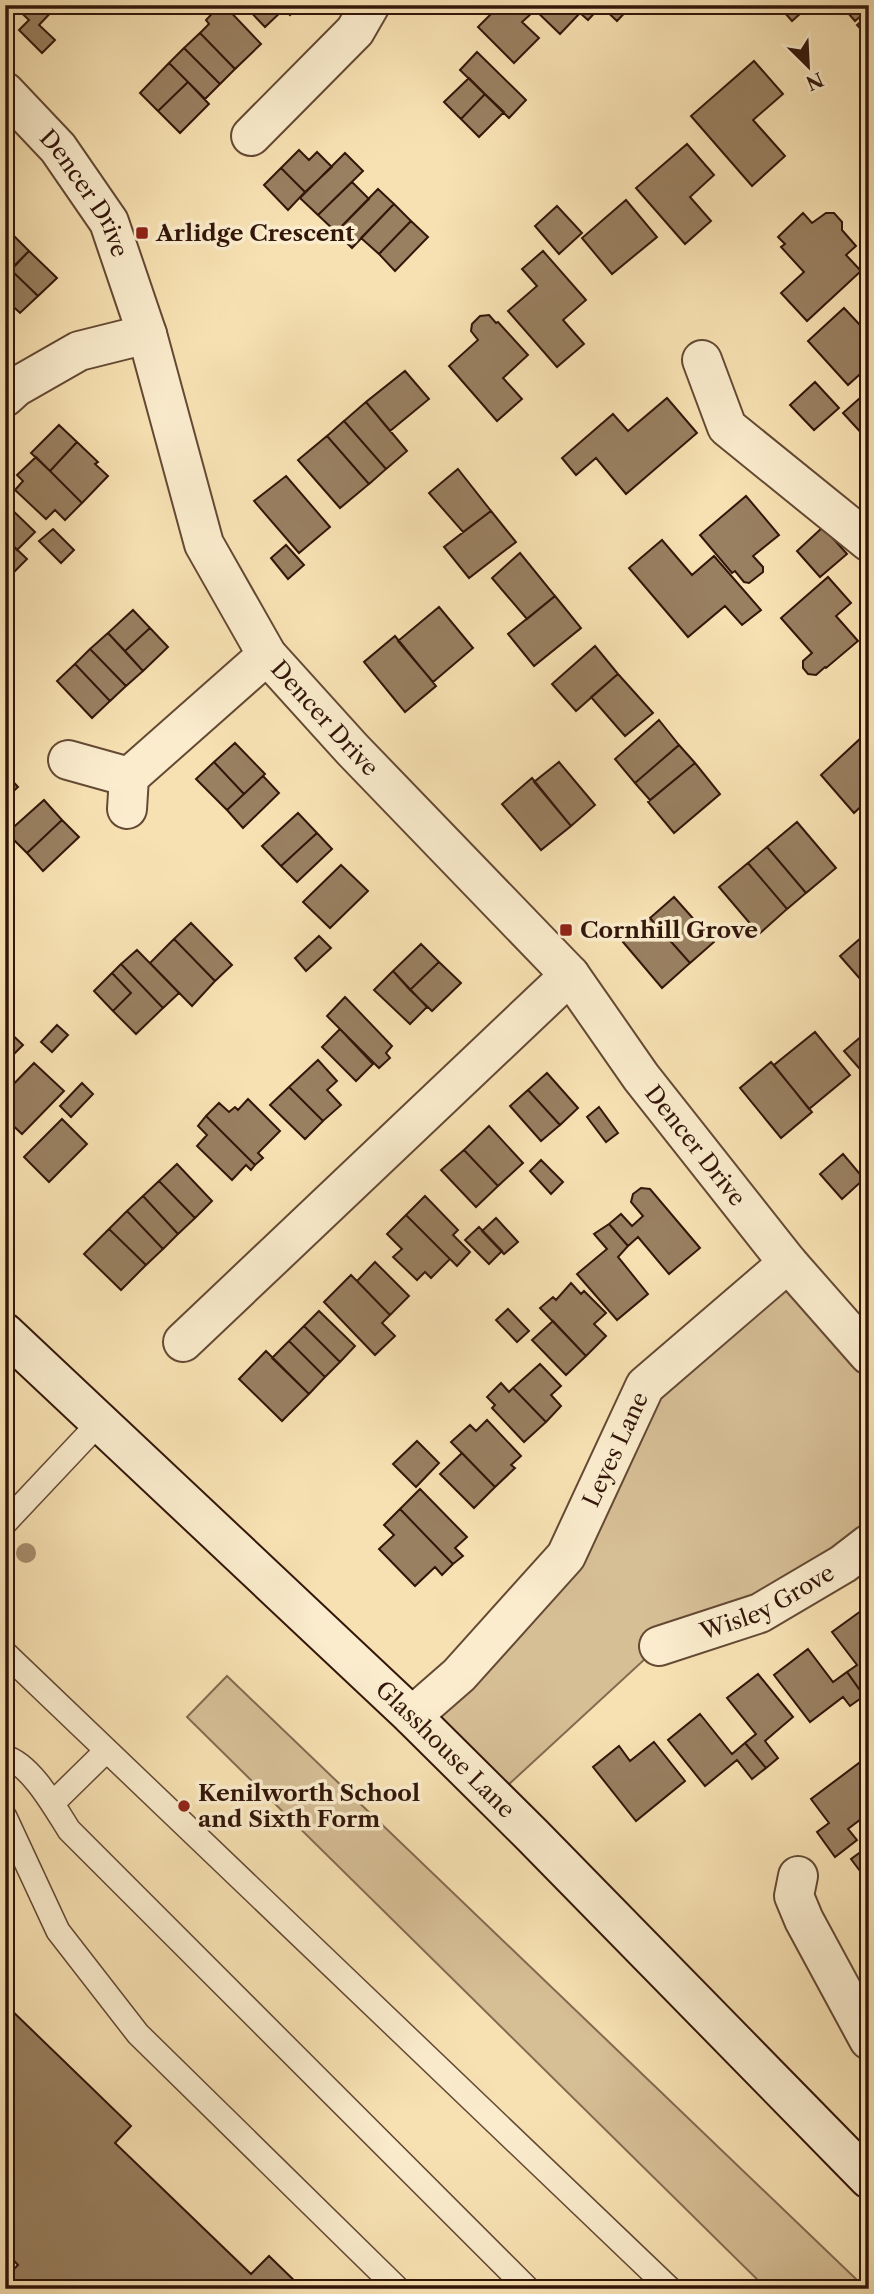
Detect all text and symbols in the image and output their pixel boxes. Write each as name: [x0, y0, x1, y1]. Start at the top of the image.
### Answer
north arrow: [772, 32, 842, 102]
text: N: [802, 67, 827, 95]
street label: Dencer Drive: [34, 124, 134, 261]
place label: Arlidge Crescent: [155, 219, 355, 247]
marker: Arlidge Crescent: [134, 225, 150, 241]
street label: Dencer Drive: [265, 655, 384, 782]
place label: Cornhill Grove: [580, 916, 758, 944]
marker: Cornhill Grove: [558, 922, 574, 938]
street label: Dencer Drive: [639, 1080, 752, 1212]
street label: Leyes Lane: [577, 1388, 654, 1511]
street label: Wisley Grove: [696, 1558, 839, 1646]
street label: Glasshouse Lane: [370, 1675, 521, 1824]
place label: Kenilworth School and Sixth Form: [198, 1779, 420, 1833]
marker: Kenilworth School and Sixth Form: [176, 1798, 192, 1814]

